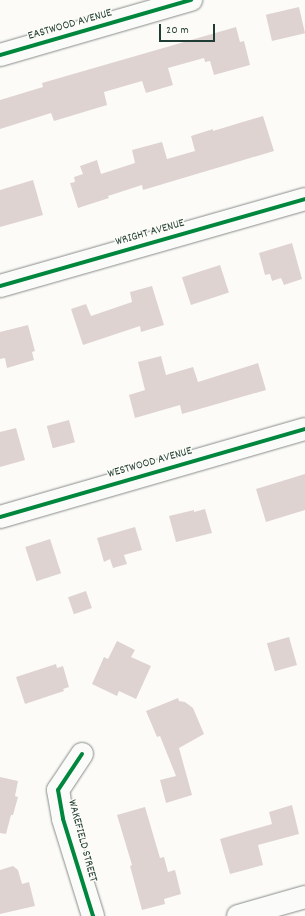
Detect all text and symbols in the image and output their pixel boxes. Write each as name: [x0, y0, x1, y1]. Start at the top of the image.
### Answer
street label: EASTWOOD AVENUE: [26, 6, 114, 44]
scale bar: [161, 16, 217, 42]
text: 20 m: [166, 22, 189, 39]
street label: WRIGHT AVENUE: [114, 216, 186, 250]
street label: WESTWOOD AVENUE: [106, 444, 194, 482]
street label: WAKEFIELD STREET: [64, 798, 100, 884]

